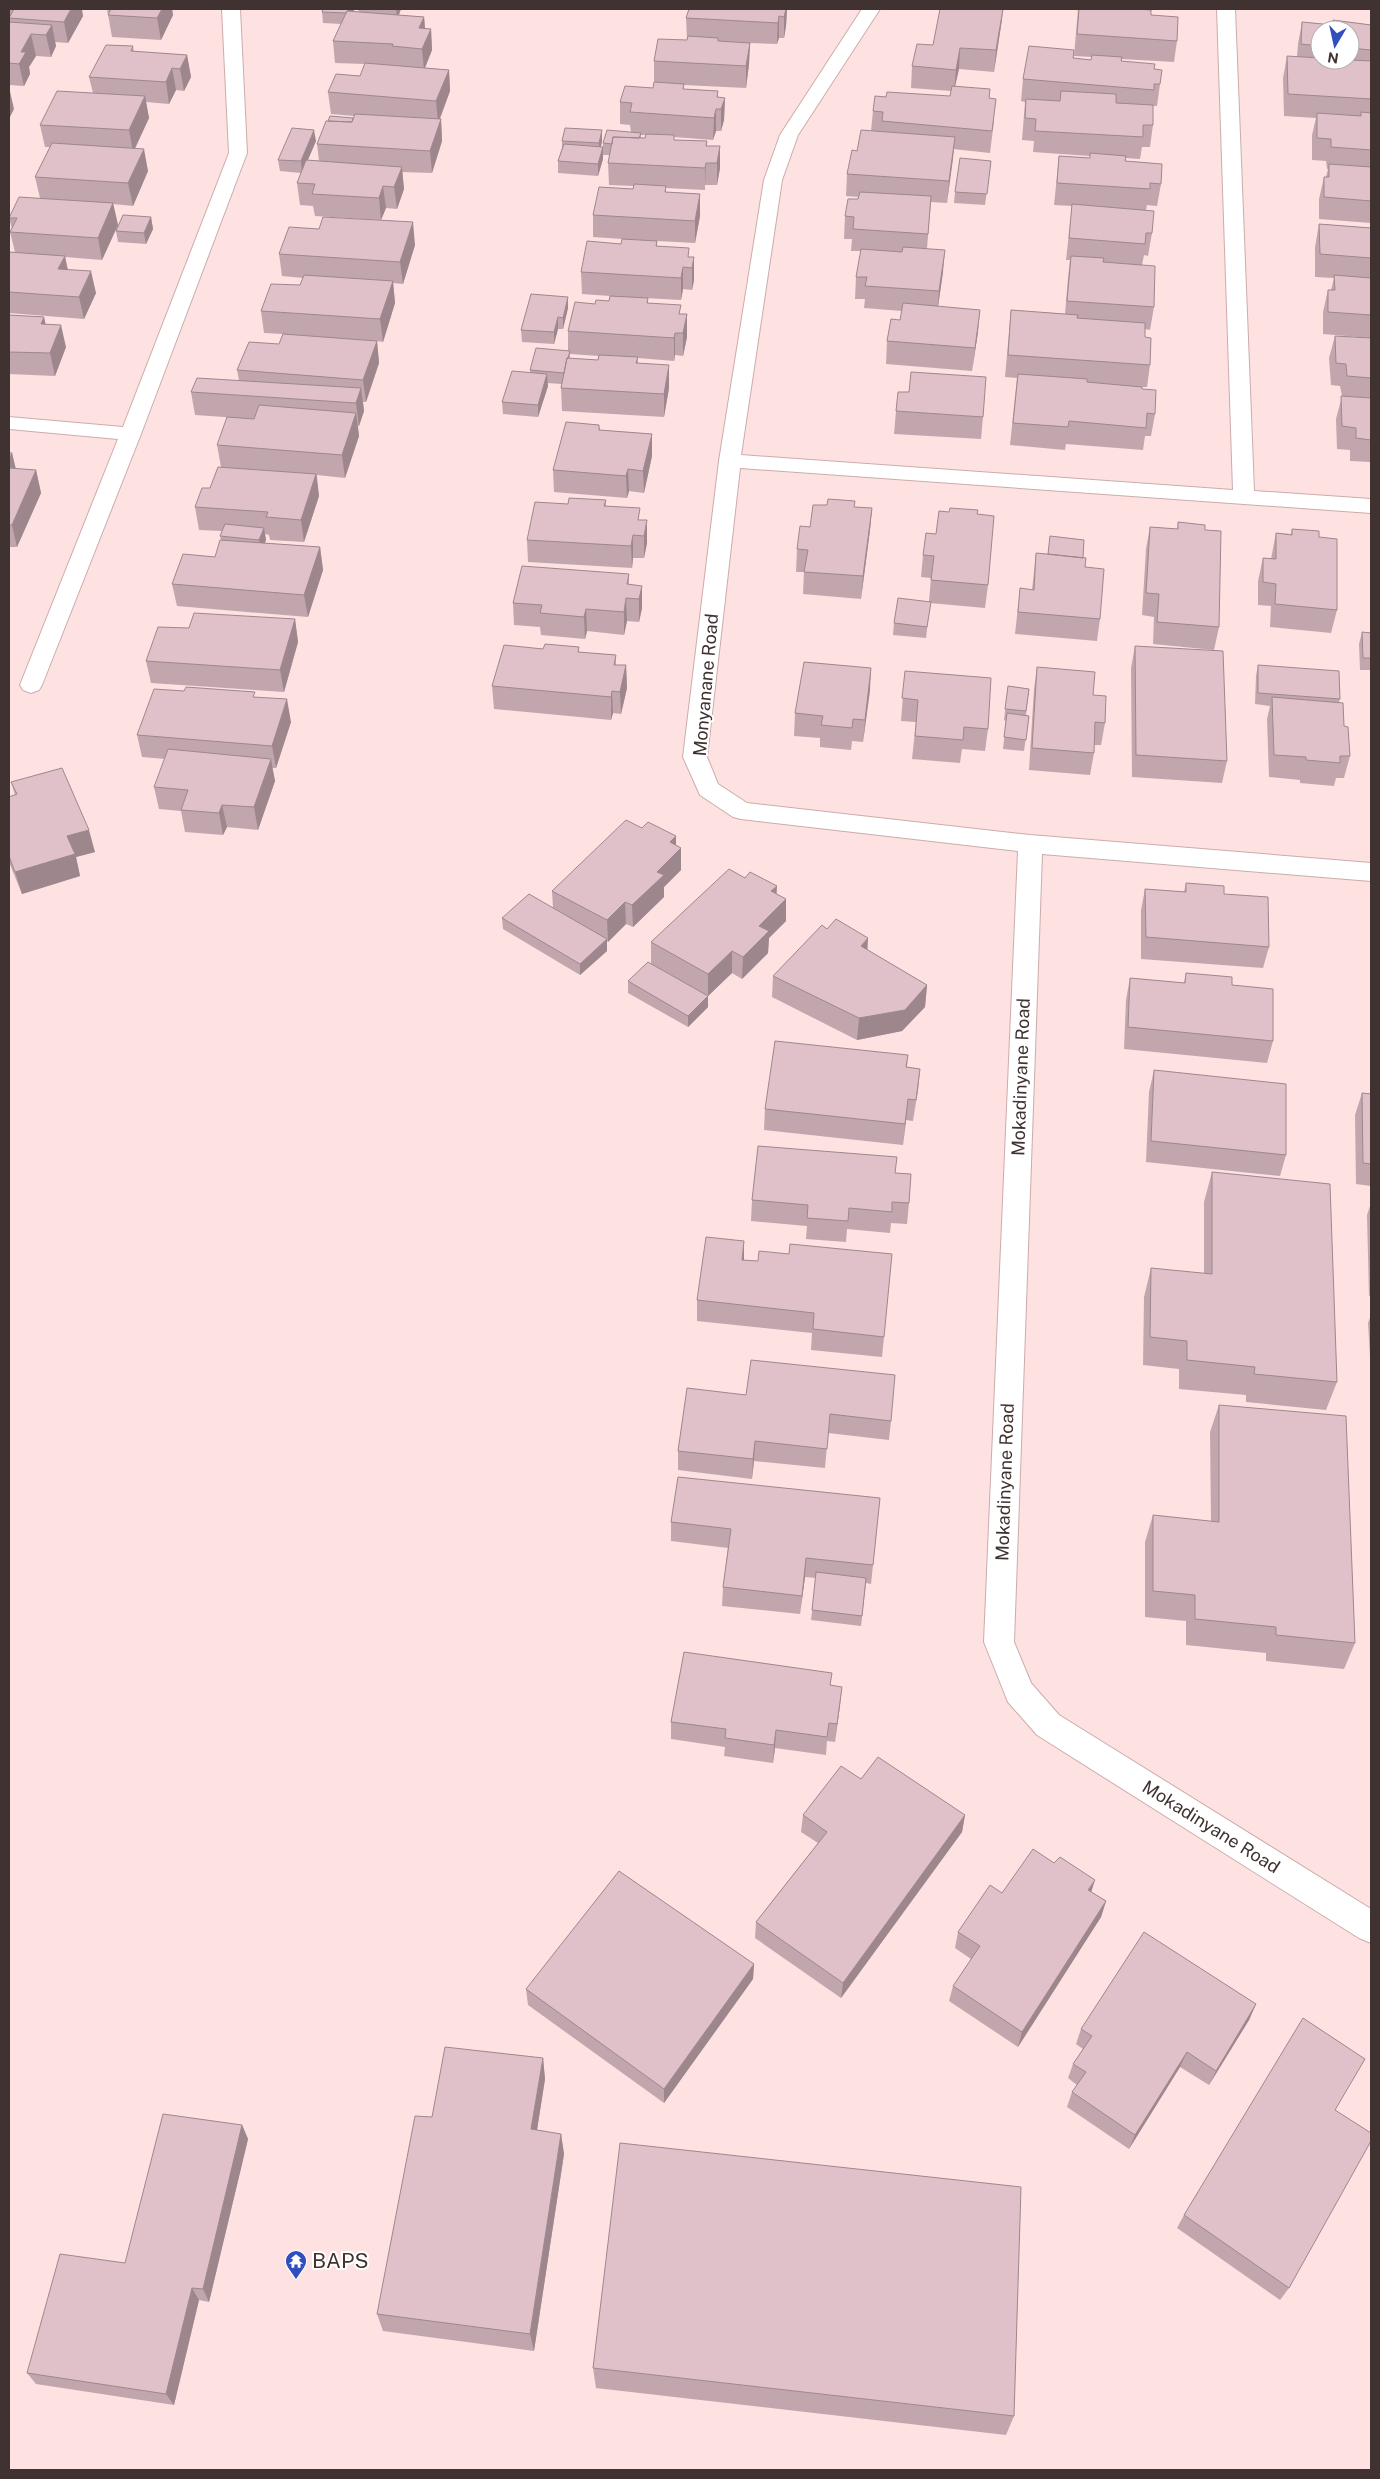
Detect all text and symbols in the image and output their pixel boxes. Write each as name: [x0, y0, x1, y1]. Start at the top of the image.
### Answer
north arrow: [1310, 20, 1360, 70]
text: N: [1326, 49, 1340, 67]
street label: Monyanane Road: [689, 613, 722, 757]
street label: Mokadinyane Road: [1007, 998, 1034, 1156]
street label: Mokadinyane Road: [991, 1403, 1018, 1561]
street label: Mokadinyane Road: [1139, 1776, 1284, 1877]
place label: BAPS: [312, 2248, 369, 2273]
temple icon: BAPS: [284, 2249, 308, 2280]

